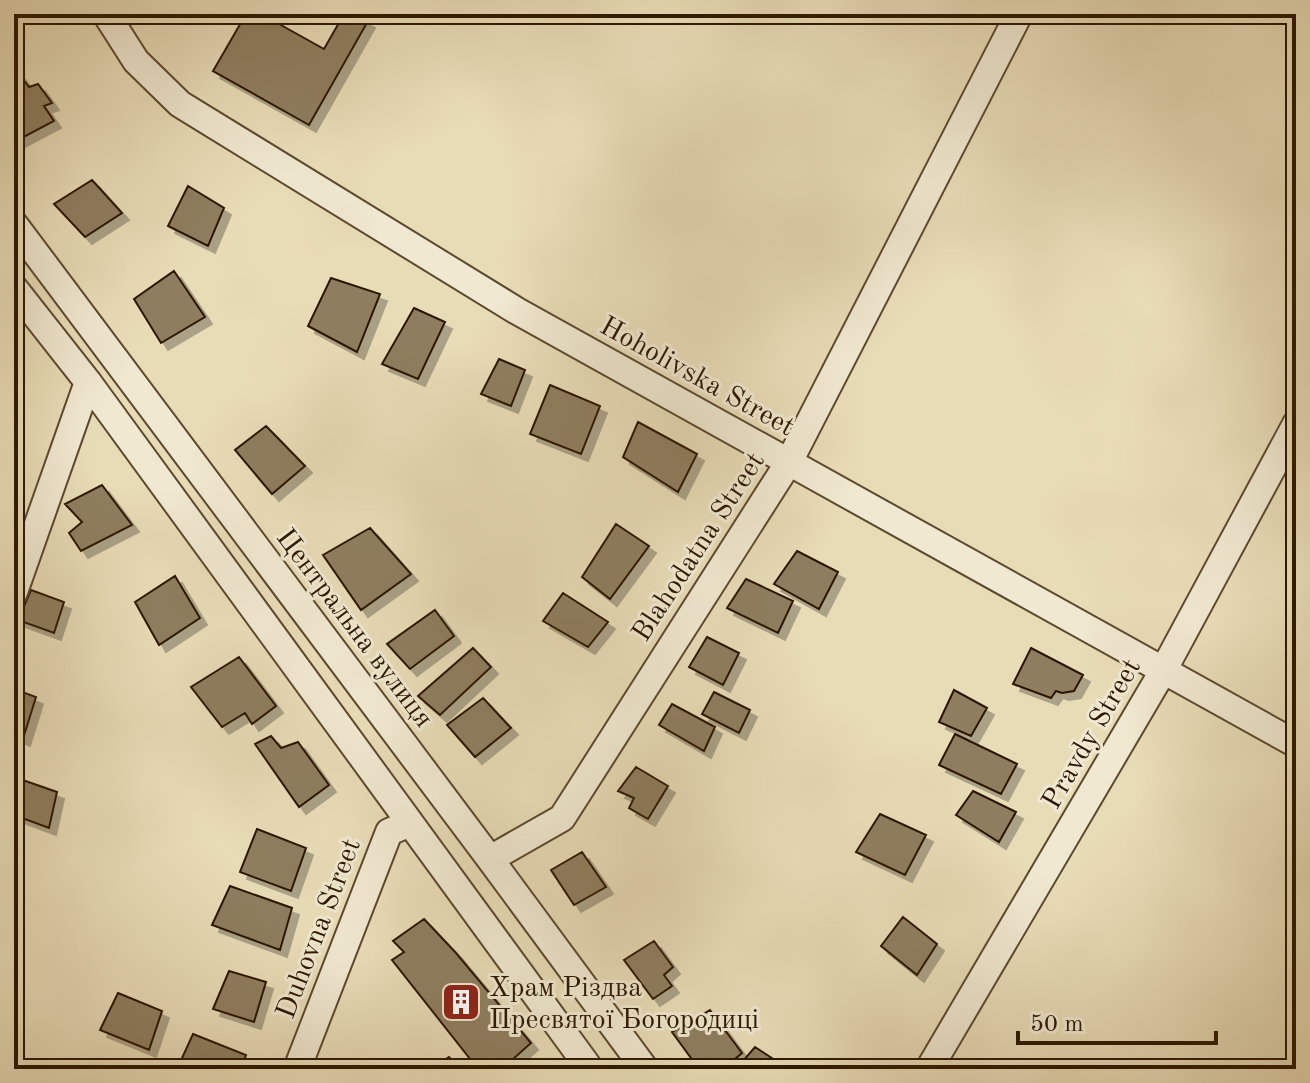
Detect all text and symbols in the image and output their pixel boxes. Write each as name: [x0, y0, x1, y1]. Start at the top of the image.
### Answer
street label: Hoholivska Street: [595, 313, 799, 443]
street label: Blahodatna Street: [628, 448, 771, 647]
street label: Центральна вулиця: [270, 524, 437, 733]
street label: Pravdy Street: [1038, 655, 1147, 814]
street label: Duhovna Street: [273, 835, 367, 1023]
place label: Храм Різдва Пресвятої Богородиці: [489, 975, 759, 1035]
building icon: Храм Різдва Пресвятої Богородиці: [440, 981, 482, 1023]
scale bar: [1018, 995, 1216, 1045]
text: 50 m: [1030, 1013, 1084, 1037]

